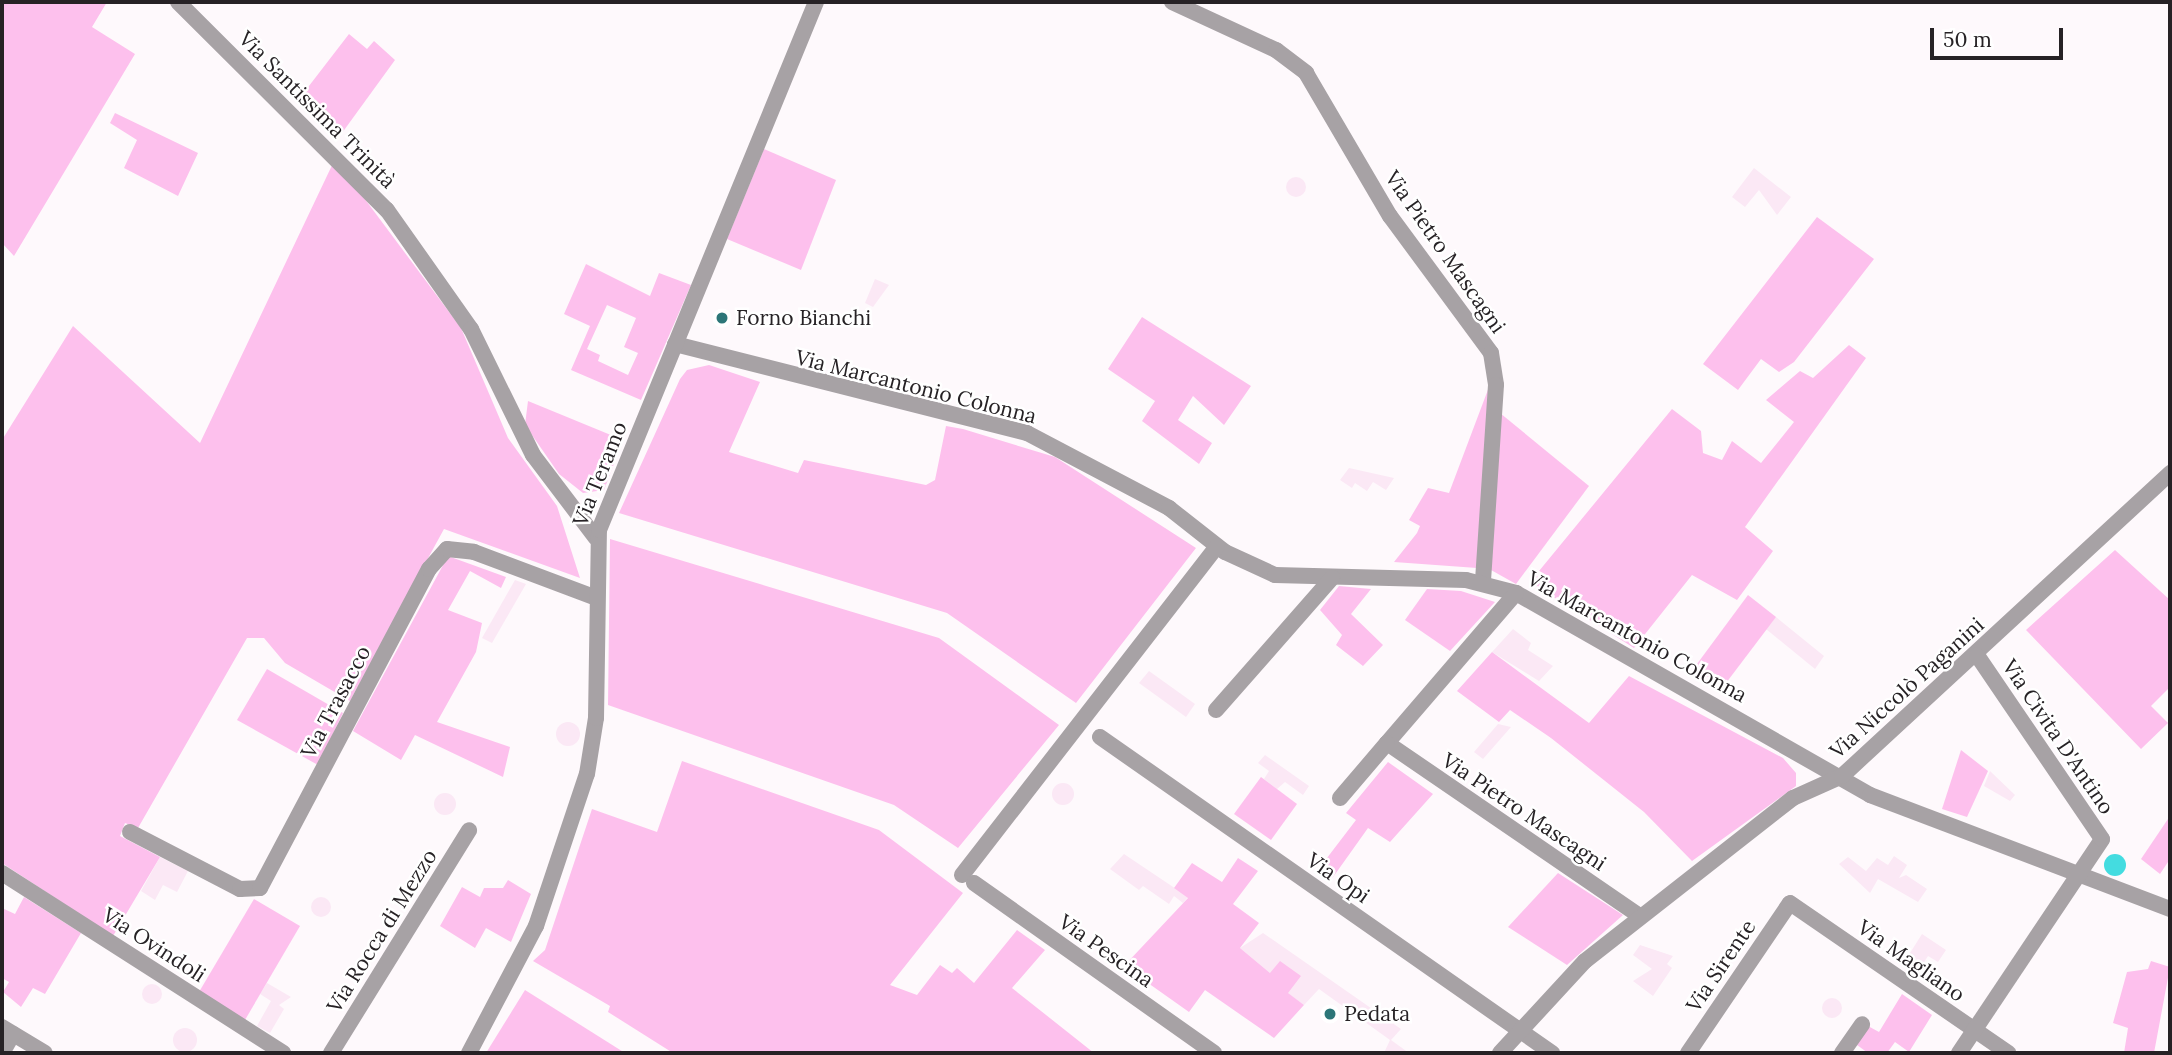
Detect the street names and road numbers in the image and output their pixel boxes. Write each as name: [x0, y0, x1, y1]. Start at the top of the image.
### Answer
street label: Via Santissima Trinità: [233, 26, 401, 194]
street label: Via Pietro Mascagni: [1379, 166, 1511, 338]
street label: Via Marcantonio Colonna: [793, 345, 1039, 429]
street label: Via Teramo: [568, 418, 632, 530]
street label: Via Marcantonio Colonna: [1523, 566, 1751, 708]
street label: Via Niccolò Paganini: [1825, 612, 1989, 764]
street label: Via Trasacco: [296, 642, 376, 762]
street label: Via Civita D'Antino: [1997, 655, 2119, 819]
street label: Via Pietro Mascagni: [1437, 748, 1611, 876]
street label: Via Rocca di Mezzo: [322, 845, 442, 1017]
street label: Via Opi: [1302, 847, 1374, 909]
street label: Via Ovindoli: [98, 902, 210, 988]
street label: Via Pescina: [1054, 909, 1158, 993]
street label: Via Sirente: [1681, 915, 1761, 1017]
street label: Via Magliano: [1852, 915, 1970, 1007]

